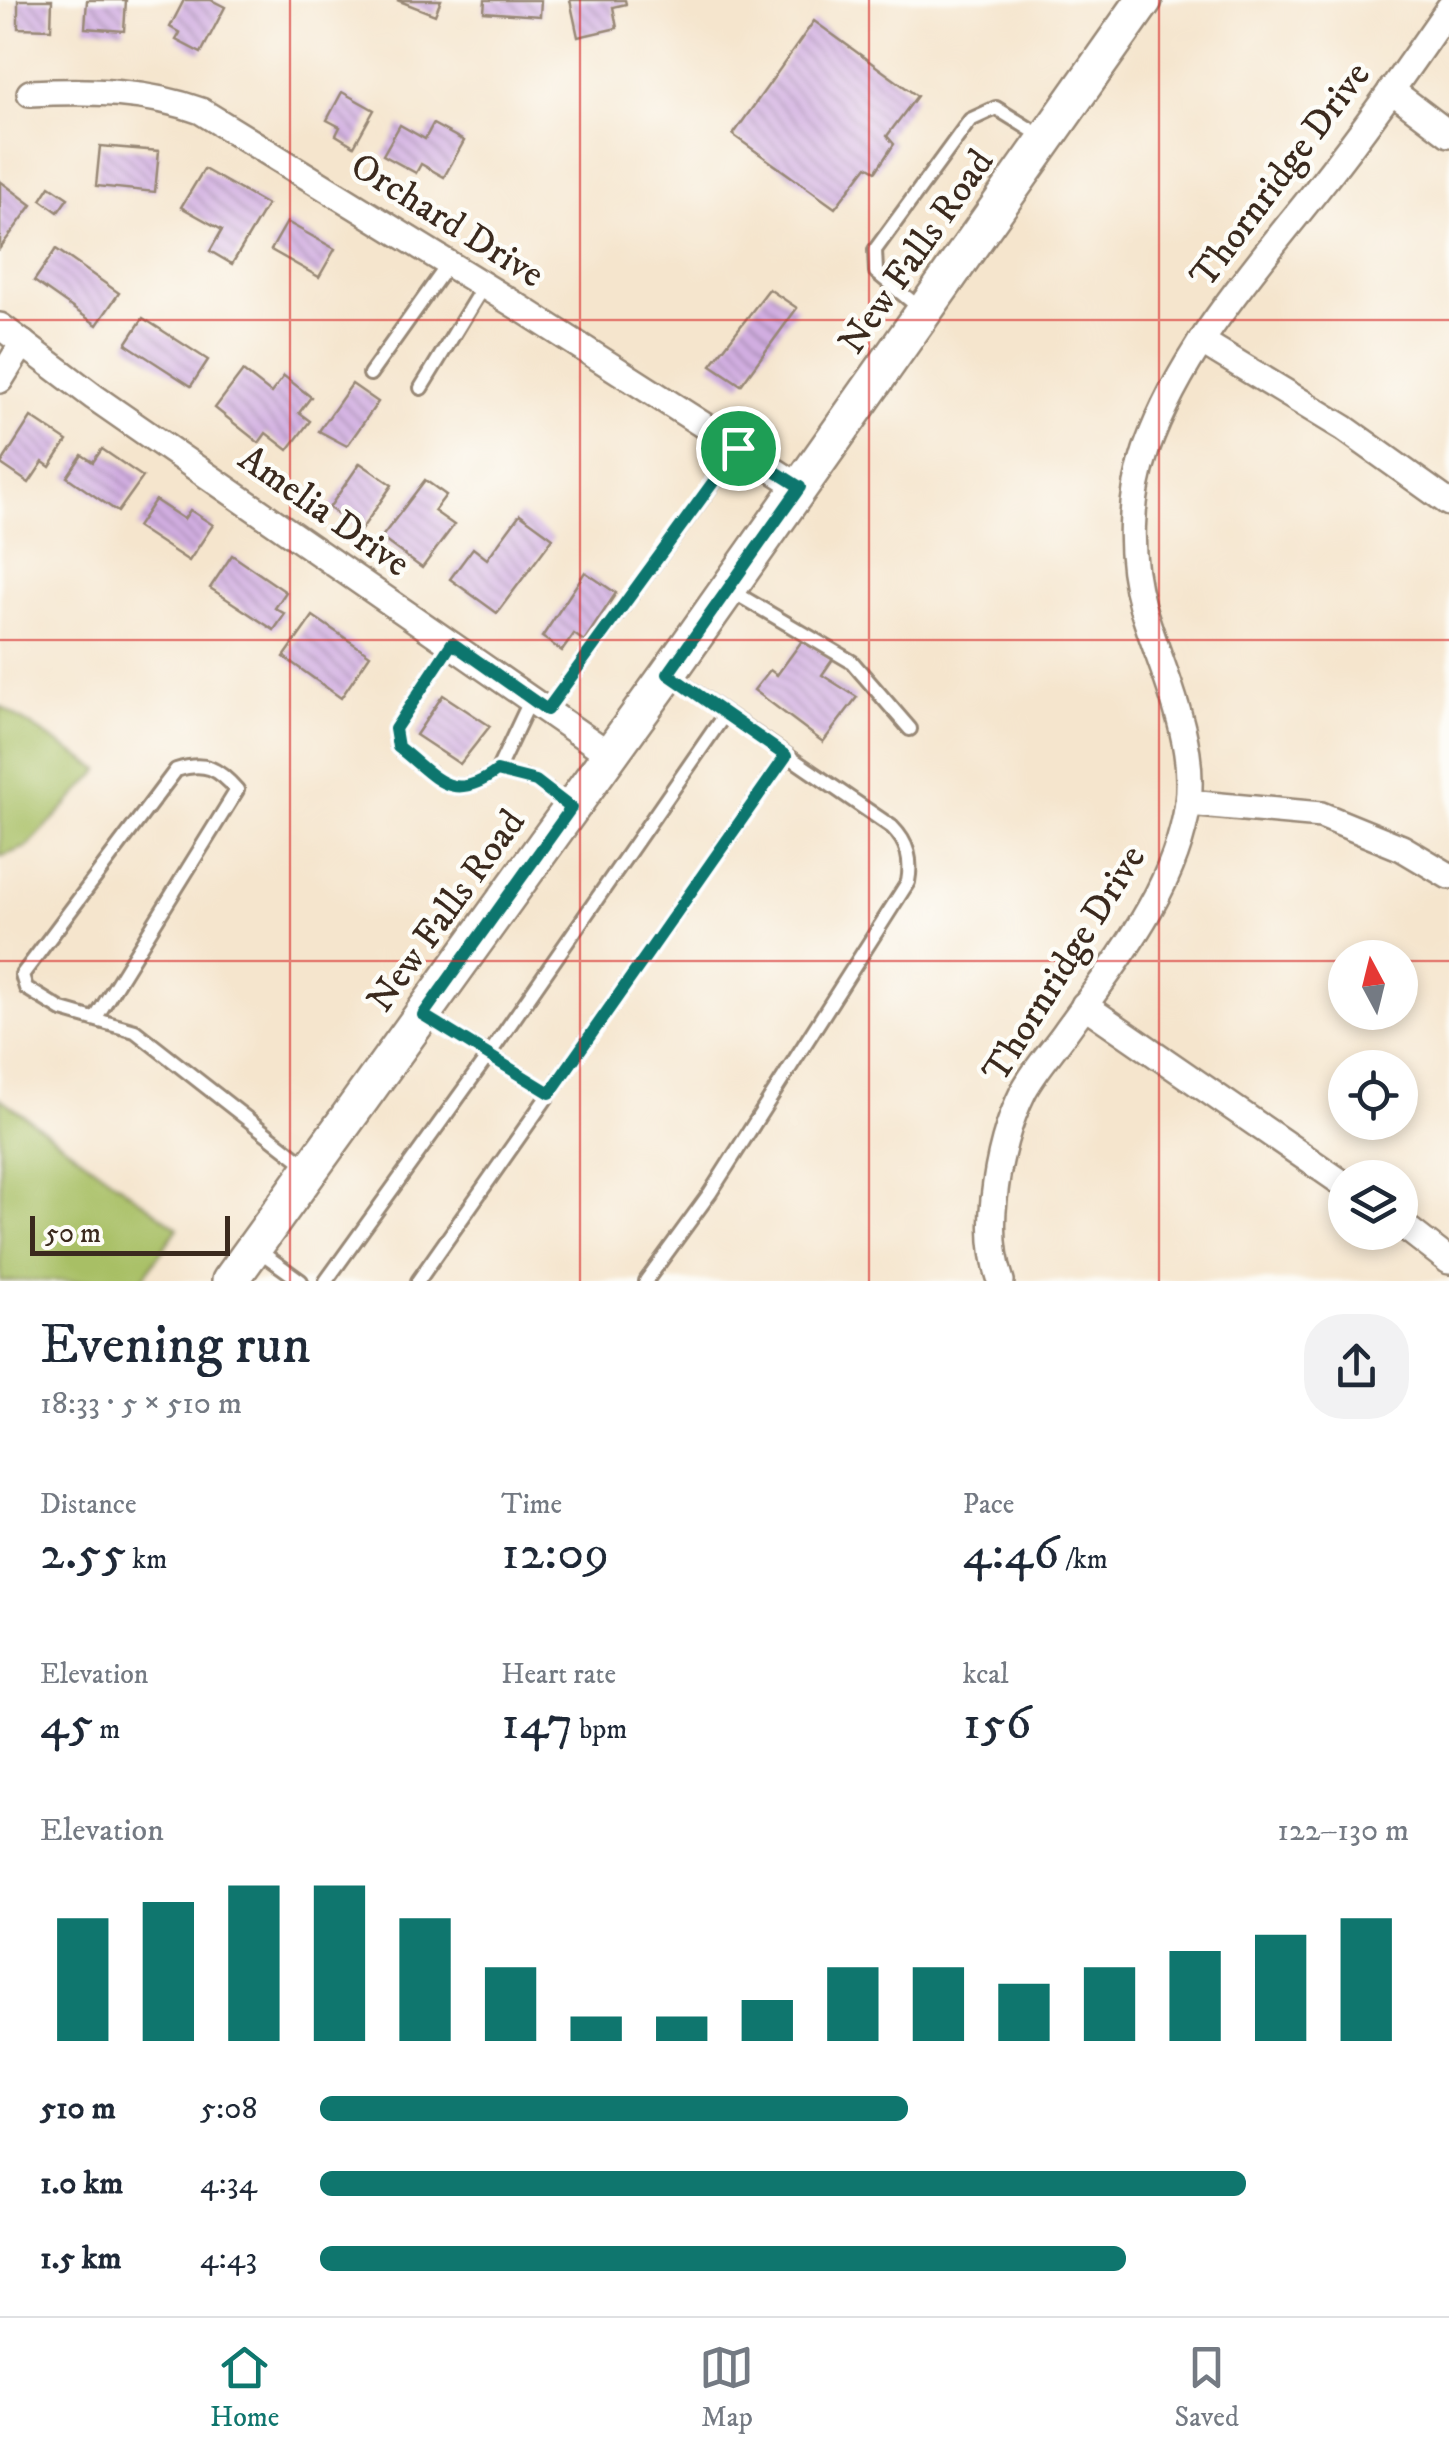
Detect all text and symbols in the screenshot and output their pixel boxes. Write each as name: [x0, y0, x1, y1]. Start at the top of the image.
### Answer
street label: Thornridge Drive: [1180, 53, 1381, 298]
street label: New Falls Road: [828, 140, 1005, 364]
street label: Orchard Drive: [341, 142, 553, 299]
pin: [696, 406, 781, 491]
icon: arrive: [711, 421, 766, 476]
street label: Amelia Drive: [229, 435, 419, 588]
street label: New Falls Road: [357, 800, 536, 1022]
street label: Thornridge Drive: [973, 837, 1157, 1092]
north arrow: [1328, 940, 1418, 1030]
map controls: [1328, 940, 1418, 1250]
button: locate: [1328, 1050, 1418, 1140]
button: layers: [1328, 1160, 1418, 1250]
scale bar: [30, 1211, 230, 1256]
text: 50 m: [45, 1216, 101, 1251]
text: Evening run: [40, 1312, 311, 1381]
button: share: [1304, 1314, 1409, 1419]
text: 18:33 · 5 × 510 m: [40, 1384, 242, 1424]
text: Distance: [40, 1487, 136, 1522]
text: Time: [501, 1487, 562, 1522]
text: Pace: [963, 1487, 1014, 1522]
text: 2.55: [40, 1522, 126, 1585]
text: 12:09: [501, 1522, 609, 1585]
text: 4:46: [963, 1522, 1059, 1585]
text: km: [126, 1542, 167, 1577]
text: /km: [1059, 1542, 1108, 1577]
text: Elevation: [40, 1657, 148, 1692]
text: Heart rate: [501, 1657, 616, 1692]
text: kcal: [963, 1657, 1009, 1692]
text: 45: [40, 1692, 93, 1755]
text: 147: [501, 1692, 573, 1755]
text: 156: [963, 1692, 1032, 1755]
text: m: [93, 1712, 120, 1747]
text: bpm: [573, 1712, 627, 1747]
text: Elevation: [40, 1811, 164, 1851]
text: 122–130 m: [1277, 1811, 1409, 1851]
text: 510 m: [40, 2089, 116, 2129]
text: 5:08: [200, 2089, 257, 2129]
text: 1.0 km: [40, 2164, 123, 2204]
text: 4:34: [200, 2164, 257, 2204]
text: 1.5 km: [40, 2239, 122, 2279]
text: 4:43: [200, 2239, 257, 2279]
tab: Home: [210, 2340, 279, 2435]
tab: Map: [699, 2340, 754, 2435]
tab: Saved: [1175, 2340, 1239, 2435]

